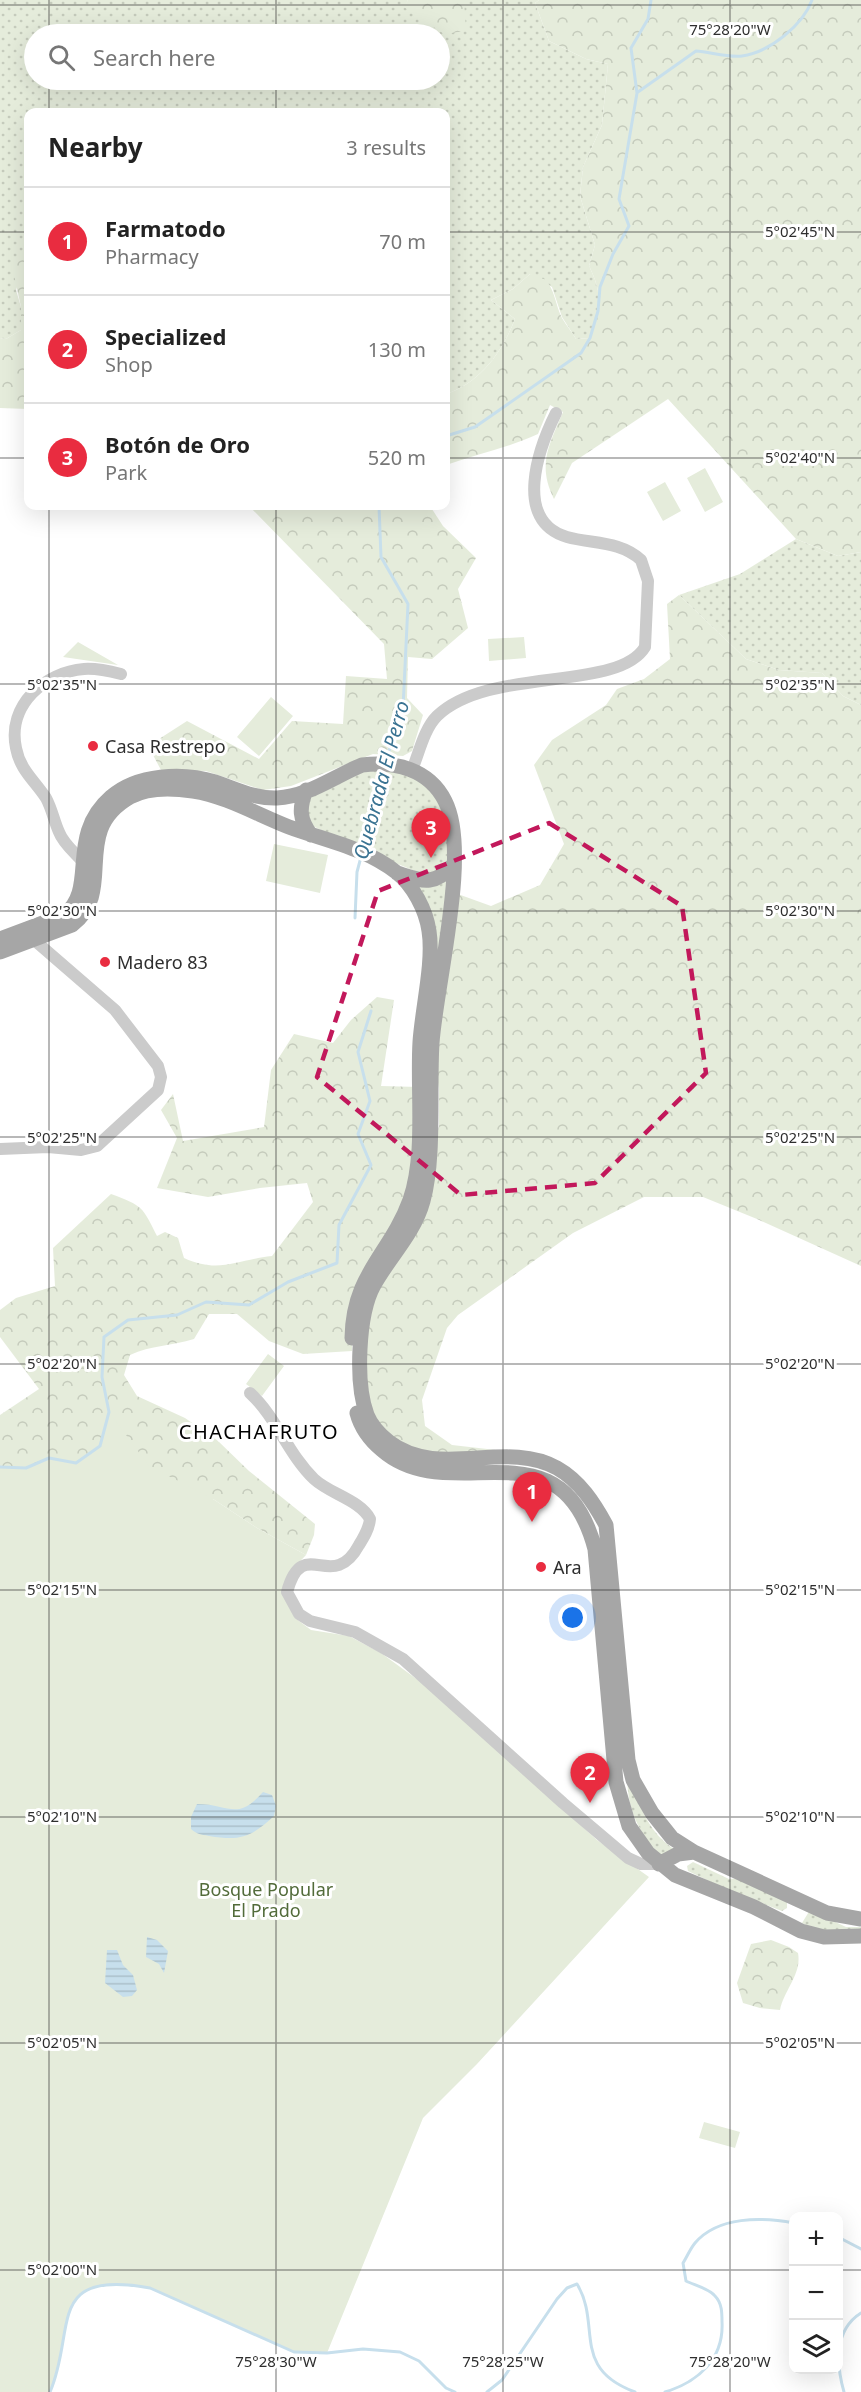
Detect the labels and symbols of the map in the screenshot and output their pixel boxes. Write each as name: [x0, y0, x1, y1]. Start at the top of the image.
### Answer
text: 75°28'20"W: [689, 19, 771, 39]
text: 5°02'45"N: [765, 221, 835, 241]
text: 5°02'40"N: [765, 447, 835, 467]
text: 5°02'35"N: [27, 674, 97, 694]
text: 5°02'35"N: [765, 674, 835, 694]
water label: Quebrada El Perro: [347, 698, 415, 862]
place label: Casa Restrepo: [105, 734, 226, 758]
marker: Casa Restrepo: [86, 739, 100, 753]
pin: 3: [412, 808, 450, 858]
text: 5°02'30"N: [27, 900, 97, 920]
text: 5°02'30"N: [765, 900, 835, 920]
place label: Madero 83: [117, 950, 208, 974]
marker: Madero 83: [98, 955, 112, 969]
text: 5°02'25"N: [27, 1127, 97, 1147]
text: 5°02'25"N: [765, 1127, 835, 1147]
text: 5°02'20"N: [27, 1353, 97, 1373]
text: 5°02'20"N: [765, 1353, 835, 1373]
district label: CHACHAFRUTO: [179, 1418, 339, 1445]
pin: 1: [512, 1472, 552, 1522]
place label: Ara: [553, 1555, 582, 1579]
marker: Ara: [534, 1560, 548, 1574]
text: 5°02'15"N: [27, 1579, 97, 1599]
text: 5°02'15"N: [765, 1579, 835, 1599]
your location: [558, 1603, 587, 1632]
pin: 2: [570, 1754, 610, 1803]
text: 5°02'10"N: [27, 1806, 97, 1826]
text: 5°02'10"N: [765, 1806, 835, 1826]
park label: Bosque Popular El Prado: [199, 1877, 334, 1922]
text: 5°02'05"N: [27, 2032, 97, 2052]
text: 5°02'05"N: [765, 2032, 835, 2052]
text: 5°02'00"N: [27, 2259, 97, 2279]
text: 75°28'30"W: [235, 2351, 317, 2371]
text: 75°28'25"W: [462, 2351, 544, 2371]
text: 75°28'20"W: [689, 2351, 771, 2371]

